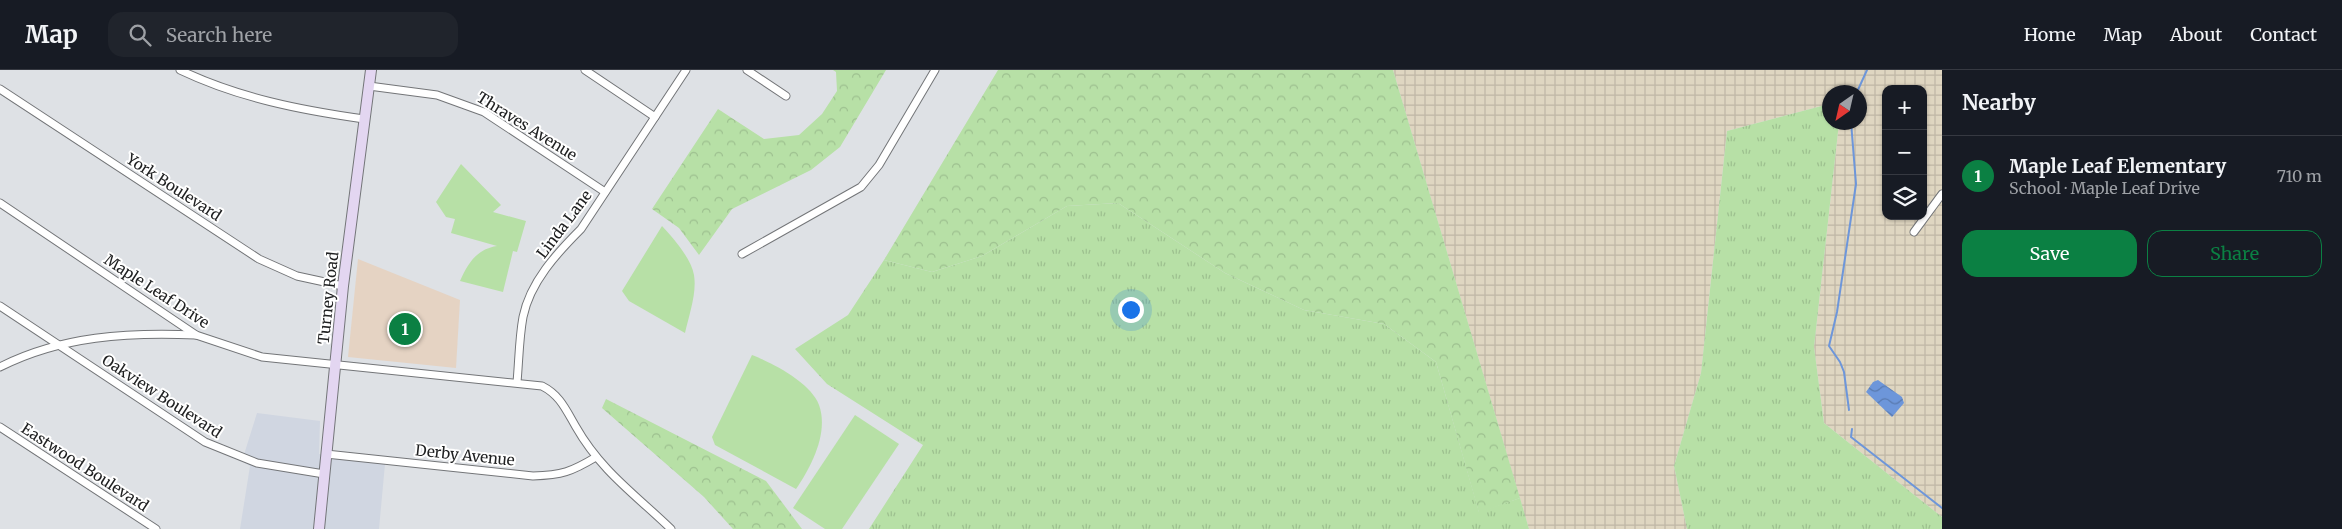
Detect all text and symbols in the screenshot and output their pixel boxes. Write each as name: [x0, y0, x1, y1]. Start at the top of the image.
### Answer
search box: [108, 12, 458, 57]
text: Map: [25, 19, 78, 50]
icon: search: [126, 21, 154, 49]
text: Search here: [166, 23, 272, 47]
text: Home: [2024, 23, 2076, 46]
text: Map: [2104, 23, 2142, 46]
text: About: [2170, 23, 2222, 46]
text: Contact: [2250, 23, 2317, 46]
north arrow: [1822, 85, 1867, 130]
map controls: [1882, 85, 1927, 220]
button: +: [1882, 85, 1927, 130]
street label: Thraves Avenue: [473, 88, 581, 165]
text: Nearby: [1962, 89, 2036, 116]
button: −: [1882, 130, 1927, 175]
street label: York Boulevard: [122, 149, 225, 225]
text: Maple Leaf Elementary: [2009, 154, 2226, 178]
text: 1: [1974, 166, 1982, 186]
text: 710 m: [2277, 166, 2322, 186]
button: layers: [1882, 175, 1927, 220]
text: School · Maple Leaf Drive: [2009, 178, 2200, 198]
street label: Linda Lane: [532, 186, 596, 262]
button: Save: [1962, 230, 2137, 277]
button: Share: [2147, 230, 2322, 277]
street label: Maple Leaf Drive: [101, 250, 213, 332]
street label: Turney Road: [314, 251, 342, 345]
your location: [1118, 297, 1144, 323]
pin: 1: [389, 310, 421, 348]
street label: Oakview Boulevard: [99, 350, 225, 442]
street label: Eastwood Boulevard: [18, 419, 152, 515]
street label: Derby Avenue: [414, 440, 516, 470]

